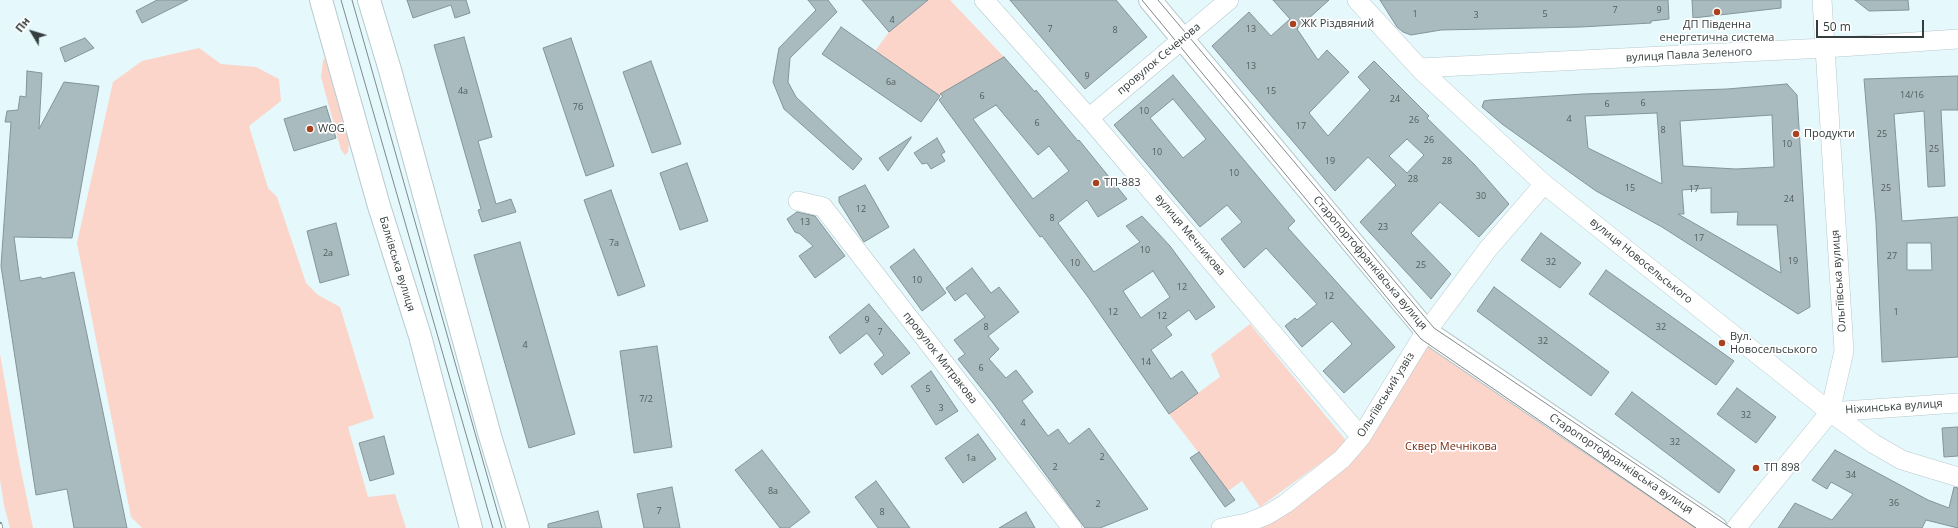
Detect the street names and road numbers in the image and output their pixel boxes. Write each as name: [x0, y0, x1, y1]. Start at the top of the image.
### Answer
street label: провулок Сєченова: [1115, 20, 1203, 98]
street label: вулиця Павла Зеленого: [1625, 45, 1753, 65]
street label: вулиця Мечникова: [1152, 192, 1228, 278]
street label: Старопортофранківська вулиця: [1310, 193, 1430, 333]
street label: Балківська вулиця: [376, 215, 418, 313]
street label: вулиця Новосельського: [1587, 216, 1695, 306]
street label: Ольгіївська вулиця: [1829, 229, 1849, 333]
street label: провулок Митракова: [900, 309, 980, 407]
street label: Ольгіївський узвіз: [1355, 350, 1417, 440]
street label: Ніжинська вулиця: [1845, 397, 1943, 417]
street label: Старопортофранківська вулиця: [1547, 411, 1695, 517]

